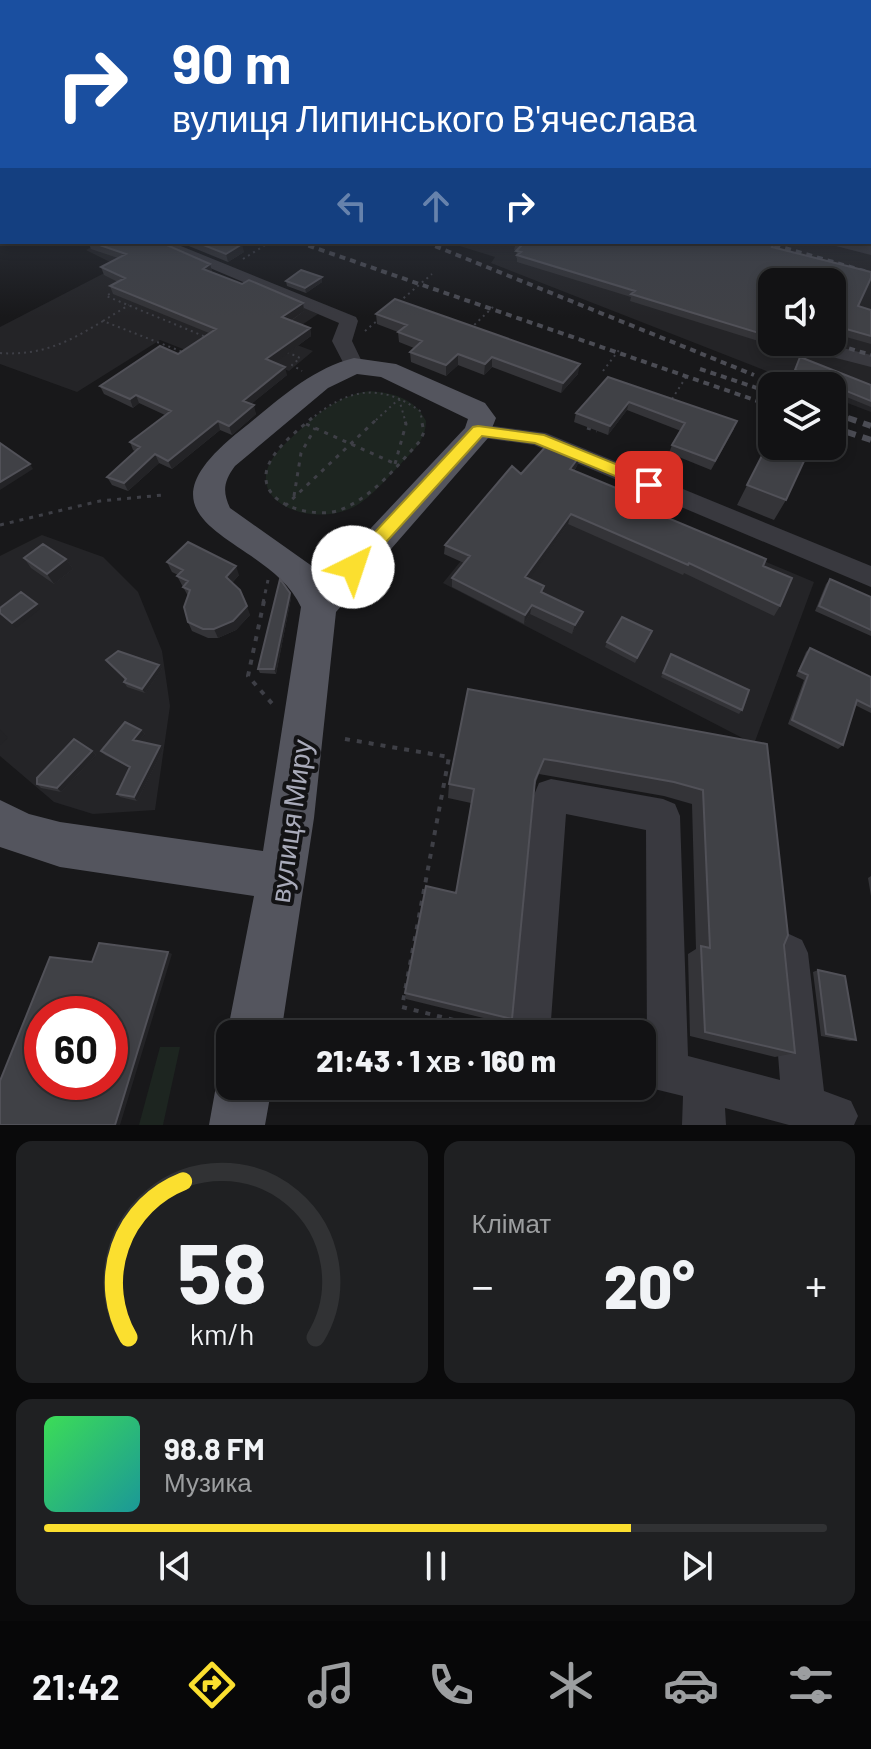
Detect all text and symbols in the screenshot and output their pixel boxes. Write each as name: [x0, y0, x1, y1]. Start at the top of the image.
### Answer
text: 90 m: [172, 28, 292, 95]
icon: right: [40, 32, 144, 136]
text: вулиця Липинського В'ячеслава: [172, 96, 697, 139]
icon: left: [330, 184, 374, 228]
icon: ahead: [414, 184, 458, 228]
icon: right: [498, 184, 542, 228]
map controls: [758, 268, 846, 460]
button: sound: [758, 268, 846, 356]
button: layers: [758, 372, 846, 460]
pin: [615, 451, 683, 519]
icon: arrive: [627, 463, 671, 507]
position arrow: [311, 525, 395, 609]
street label: вулиця Миру: [262, 737, 318, 905]
speed limit sign: 60: [24, 996, 128, 1100]
text: 21:43 · 1 хв · 160 m: [316, 1042, 556, 1078]
text: Клімат: [472, 1207, 551, 1238]
text: 58: [177, 1221, 267, 1321]
text: 20°: [604, 1249, 695, 1321]
text: −: [472, 1258, 494, 1311]
text: +: [805, 1258, 827, 1311]
text: km/h: [189, 1316, 254, 1351]
text: 98.8 FM: [164, 1430, 265, 1466]
text: Музика: [164, 1466, 252, 1497]
icon: previous: [153, 1544, 197, 1588]
icon: pause: [414, 1544, 458, 1588]
icon: next: [675, 1544, 719, 1588]
icon: directions: [184, 1657, 240, 1713]
icon: music: [303, 1657, 359, 1713]
icon: phone: [423, 1657, 479, 1713]
icon: climate: [543, 1657, 599, 1713]
icon: car: [663, 1657, 719, 1713]
icon: filters: [783, 1657, 839, 1713]
text: 21:42: [32, 1664, 120, 1707]

